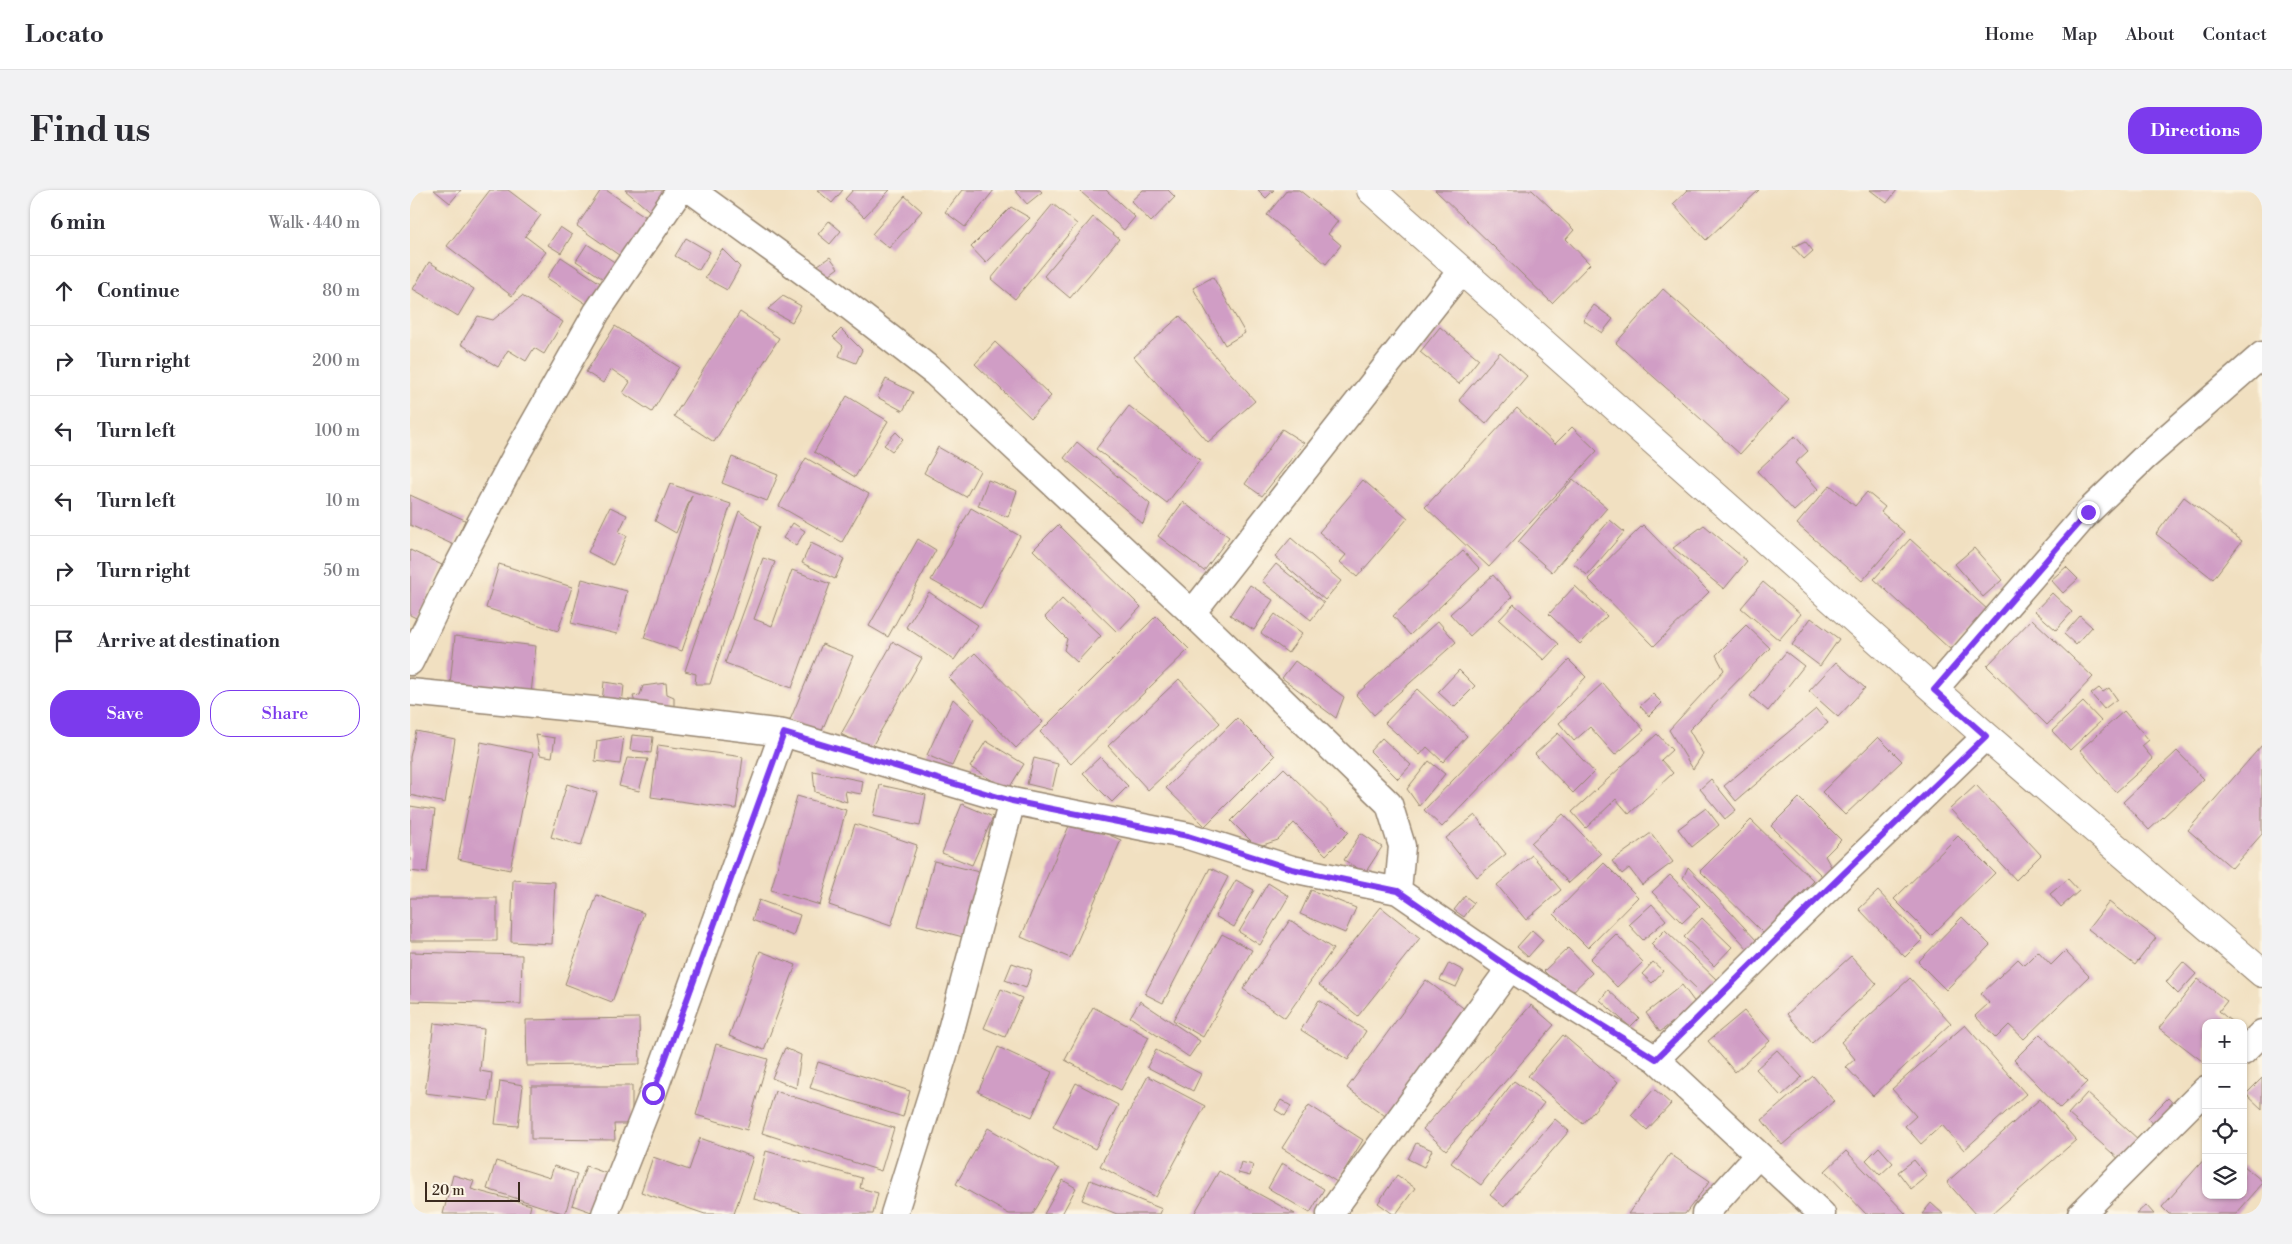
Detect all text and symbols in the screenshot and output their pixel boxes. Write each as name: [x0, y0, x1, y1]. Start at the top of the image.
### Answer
text: Locato: [25, 20, 104, 50]
text: Home: [1985, 23, 2034, 46]
text: Map: [2062, 23, 2098, 46]
text: About: [2126, 23, 2175, 46]
text: Contact: [2203, 23, 2267, 46]
button: Directions: [2128, 107, 2262, 154]
text: Find us: [30, 109, 150, 152]
text: 6 min: [50, 210, 105, 236]
text: Walk · 440 m: [269, 213, 360, 233]
icon: ahead: [50, 277, 78, 305]
text: Continue: [97, 279, 180, 303]
text: 80 m: [322, 281, 360, 301]
icon: right: [50, 347, 78, 375]
text: Turn right: [97, 349, 190, 373]
text: 200 m: [312, 351, 360, 371]
icon: left: [50, 417, 78, 445]
text: Turn left: [97, 419, 176, 443]
text: 100 m: [315, 421, 360, 441]
icon: left: [50, 487, 78, 515]
text: Turn left: [97, 489, 176, 513]
text: 10 m: [326, 491, 360, 511]
route end: [2077, 501, 2100, 524]
icon: right: [50, 557, 78, 585]
text: Turn right: [97, 559, 190, 583]
text: 50 m: [323, 561, 360, 581]
icon: arrive: [50, 627, 78, 655]
text: Arrive at destination: [97, 629, 280, 653]
button: Save: [50, 690, 200, 737]
button: Share: [210, 690, 360, 737]
map controls: [2202, 1019, 2247, 1199]
button: +: [2202, 1019, 2247, 1064]
button: −: [2202, 1064, 2247, 1109]
route start: [642, 1082, 665, 1105]
button: locate: [2202, 1109, 2247, 1154]
button: layers: [2202, 1154, 2247, 1199]
scale bar: [425, 1179, 520, 1202]
text: 20 m: [432, 1182, 464, 1200]

